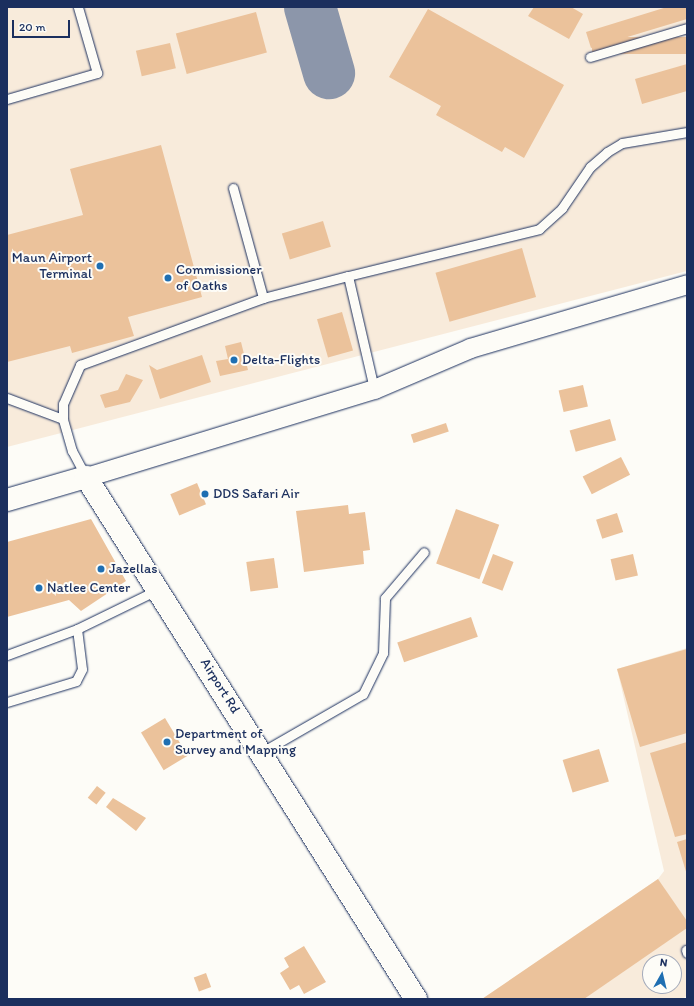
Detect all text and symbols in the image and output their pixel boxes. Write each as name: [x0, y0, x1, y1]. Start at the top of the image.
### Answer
scale bar: [14, 12, 72, 38]
text: 20 m: [19, 20, 46, 34]
place label: Maun Airport Terminal: [12, 250, 92, 282]
marker: Maun Airport Terminal: [95, 261, 105, 271]
place label: Commissioner of Oaths: [176, 262, 262, 294]
marker: Commissioner of Oaths: [163, 273, 173, 283]
place label: Delta-Flights: [242, 352, 320, 368]
marker: Delta-Flights: [229, 355, 239, 365]
place label: DDS Safari Air: [213, 486, 299, 502]
marker: DDS Safari Air: [200, 489, 210, 499]
place label: Jazellas: [109, 561, 157, 577]
marker: Jazellas: [96, 564, 106, 574]
place label: Natlee Center: [47, 580, 130, 596]
marker: Natlee Center: [34, 583, 44, 593]
street label: Airport Rd: [196, 655, 244, 717]
place label: Department of Survey and Mapping: [175, 726, 296, 758]
marker: Department of Survey and Mapping: [162, 737, 172, 747]
north arrow: [642, 954, 682, 994]
text: N: [659, 956, 668, 970]

